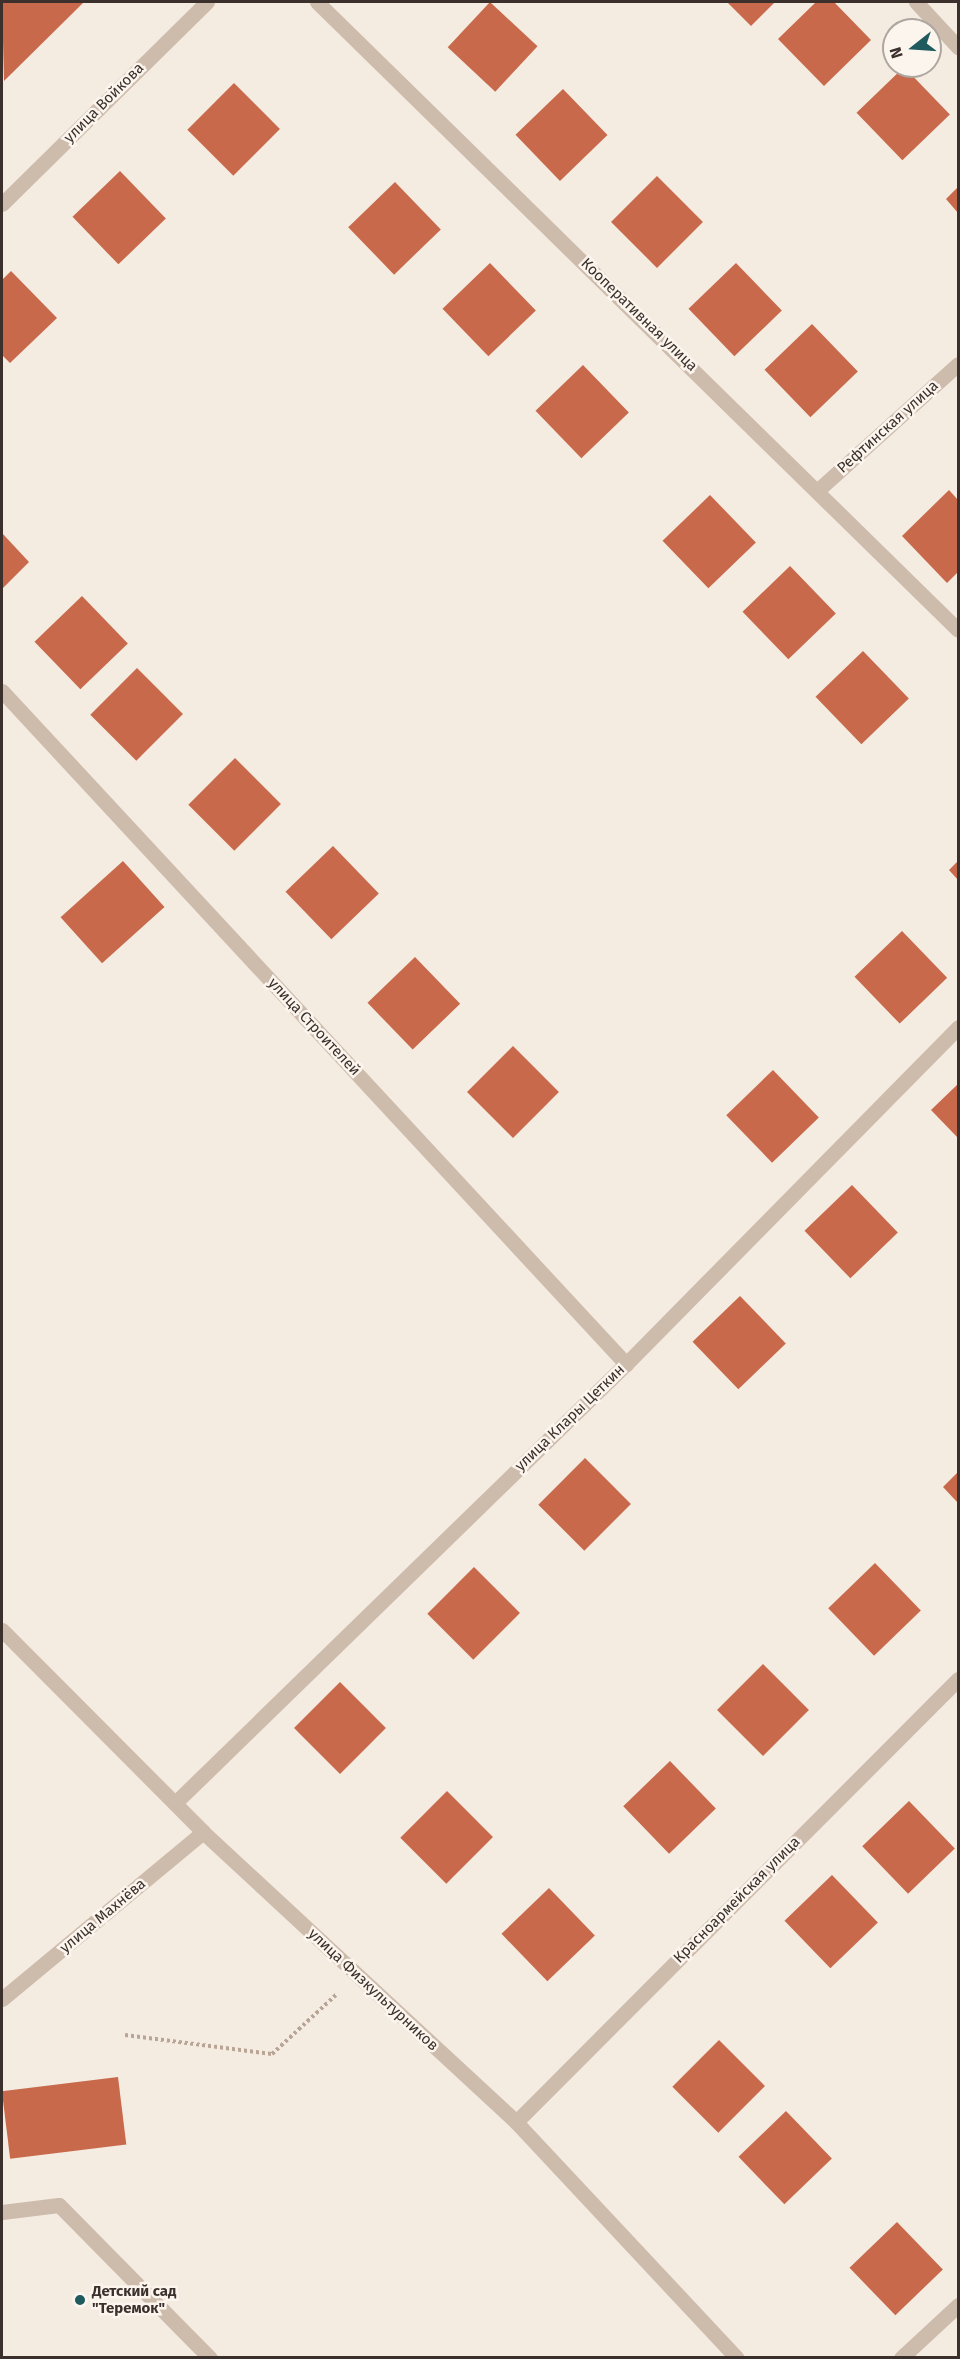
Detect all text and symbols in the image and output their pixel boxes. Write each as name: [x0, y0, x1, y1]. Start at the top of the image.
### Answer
north arrow: [882, 18, 942, 78]
text: N: [886, 45, 907, 61]
street label: улица Войкова: [60, 59, 148, 147]
street label: Кооперативная улица: [577, 255, 701, 375]
street label: Рефтинская улица: [834, 377, 942, 477]
street label: улица Строителей: [264, 974, 364, 1080]
street label: улица Клары Цеткин: [511, 1361, 629, 1475]
street label: Красноармейская улица: [670, 1833, 804, 1967]
street label: улица Махнёва: [56, 1875, 150, 1957]
street label: улица Физкультурников: [304, 1925, 442, 2055]
place label: Детский сад "Теремок": [92, 2282, 176, 2317]
marker: Детский сад "Теремок": [73, 2293, 87, 2307]

